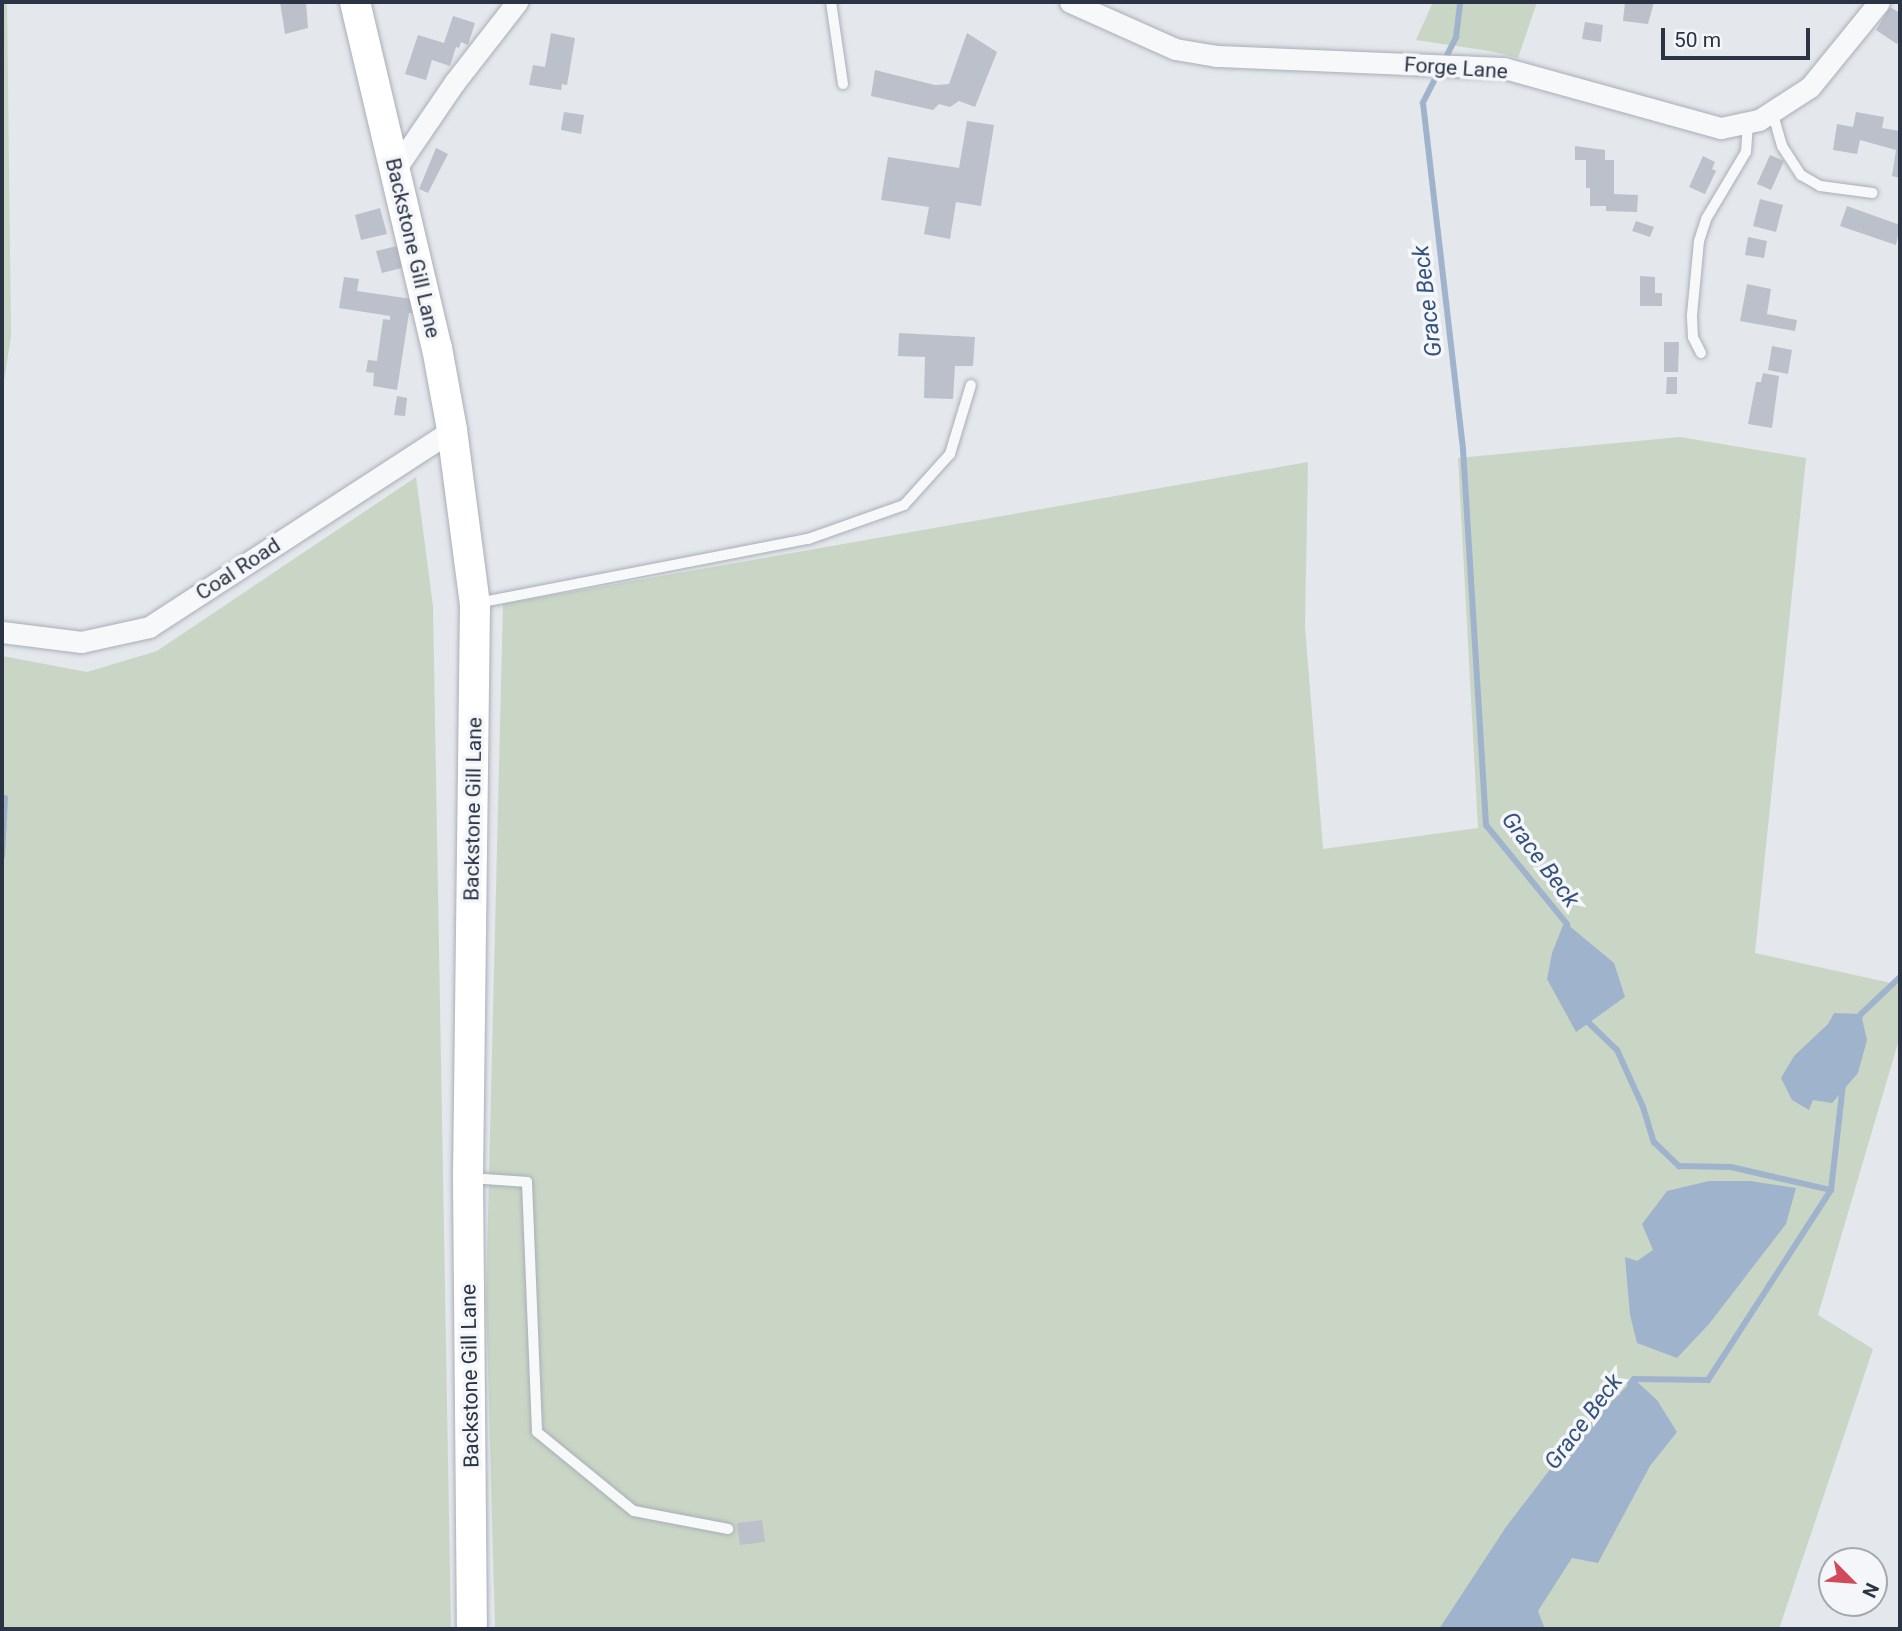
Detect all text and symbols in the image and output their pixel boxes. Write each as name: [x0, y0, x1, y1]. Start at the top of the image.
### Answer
scale bar: [1664, 14, 1813, 58]
text: 50 m: [1674, 28, 1721, 52]
street label: Forge Lane: [1403, 52, 1509, 84]
street label: Backstone Gill Lane: [380, 156, 446, 340]
water label: Grace Beck: [1407, 244, 1449, 358]
street label: Coal Road: [191, 532, 285, 606]
street label: Backstone Gill Lane: [459, 717, 487, 901]
water label: Grace Beck: [1495, 807, 1585, 913]
street label: Backstone Gill Lane: [456, 1284, 484, 1468]
water label: Grace Beck: [1539, 1369, 1629, 1475]
north arrow: [1818, 1547, 1888, 1617]
text: N: [1857, 1579, 1884, 1601]

